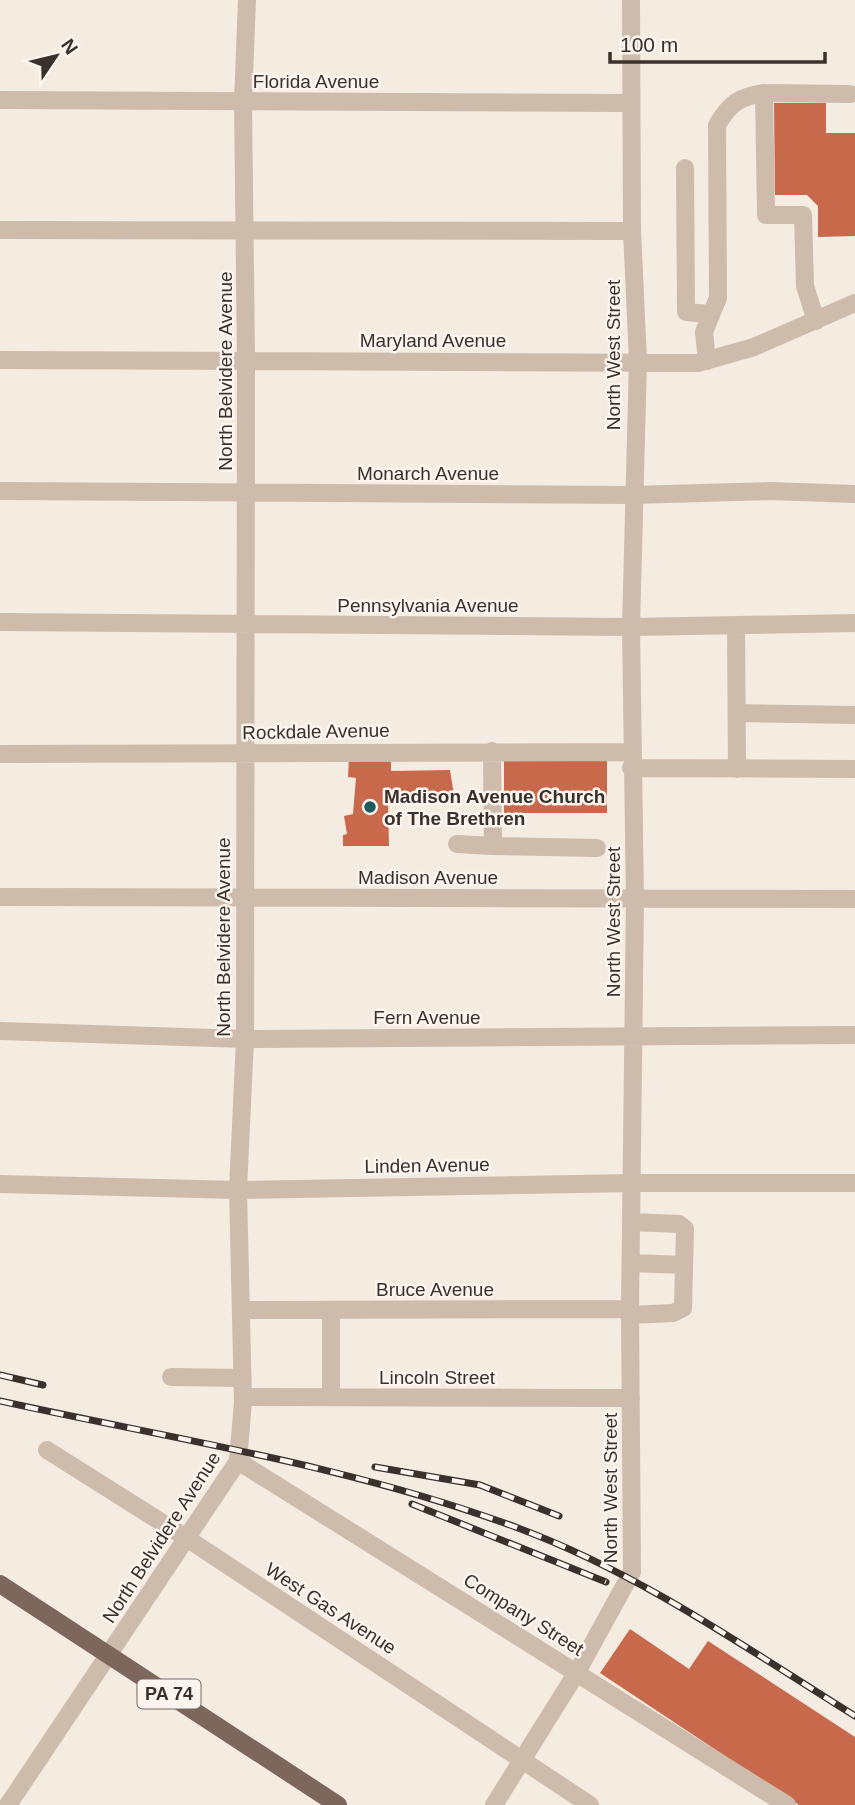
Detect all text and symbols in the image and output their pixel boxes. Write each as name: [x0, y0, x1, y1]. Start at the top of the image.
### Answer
north arrow: [21, 21, 91, 91]
scale bar: [610, 21, 825, 65]
text: 100 m: [620, 33, 678, 56]
text: N: [57, 35, 82, 58]
street label: Florida Avenue: [253, 71, 379, 92]
street label: North Belvidere Avenue: [215, 271, 236, 471]
street label: North West Street: [603, 279, 624, 430]
street label: Maryland Avenue: [360, 330, 506, 351]
street label: Monarch Avenue: [357, 463, 499, 484]
street label: Pennsylvania Avenue: [337, 595, 519, 616]
street label: Rockdale Avenue: [242, 720, 390, 743]
place label: Madison Avenue Church of The Brethren: [384, 786, 605, 829]
marker: Madison Avenue Church of The Brethren: [362, 799, 378, 815]
street label: North Belvidere Avenue: [213, 837, 234, 1037]
street label: North West Street: [603, 846, 624, 997]
street label: Madison Avenue: [358, 867, 498, 888]
street label: Fern Avenue: [373, 1007, 481, 1028]
street label: Linden Avenue: [364, 1154, 490, 1177]
street label: Bruce Avenue: [376, 1279, 494, 1300]
street label: Lincoln Street: [379, 1367, 496, 1388]
street label: North West Street: [600, 1412, 621, 1563]
street label: North Belvidere Avenue: [98, 1448, 224, 1627]
street label: West Gas Avenue: [262, 1558, 400, 1658]
street label: Company Street: [460, 1569, 588, 1660]
road number: PA 74: [138, 1680, 200, 1708]

